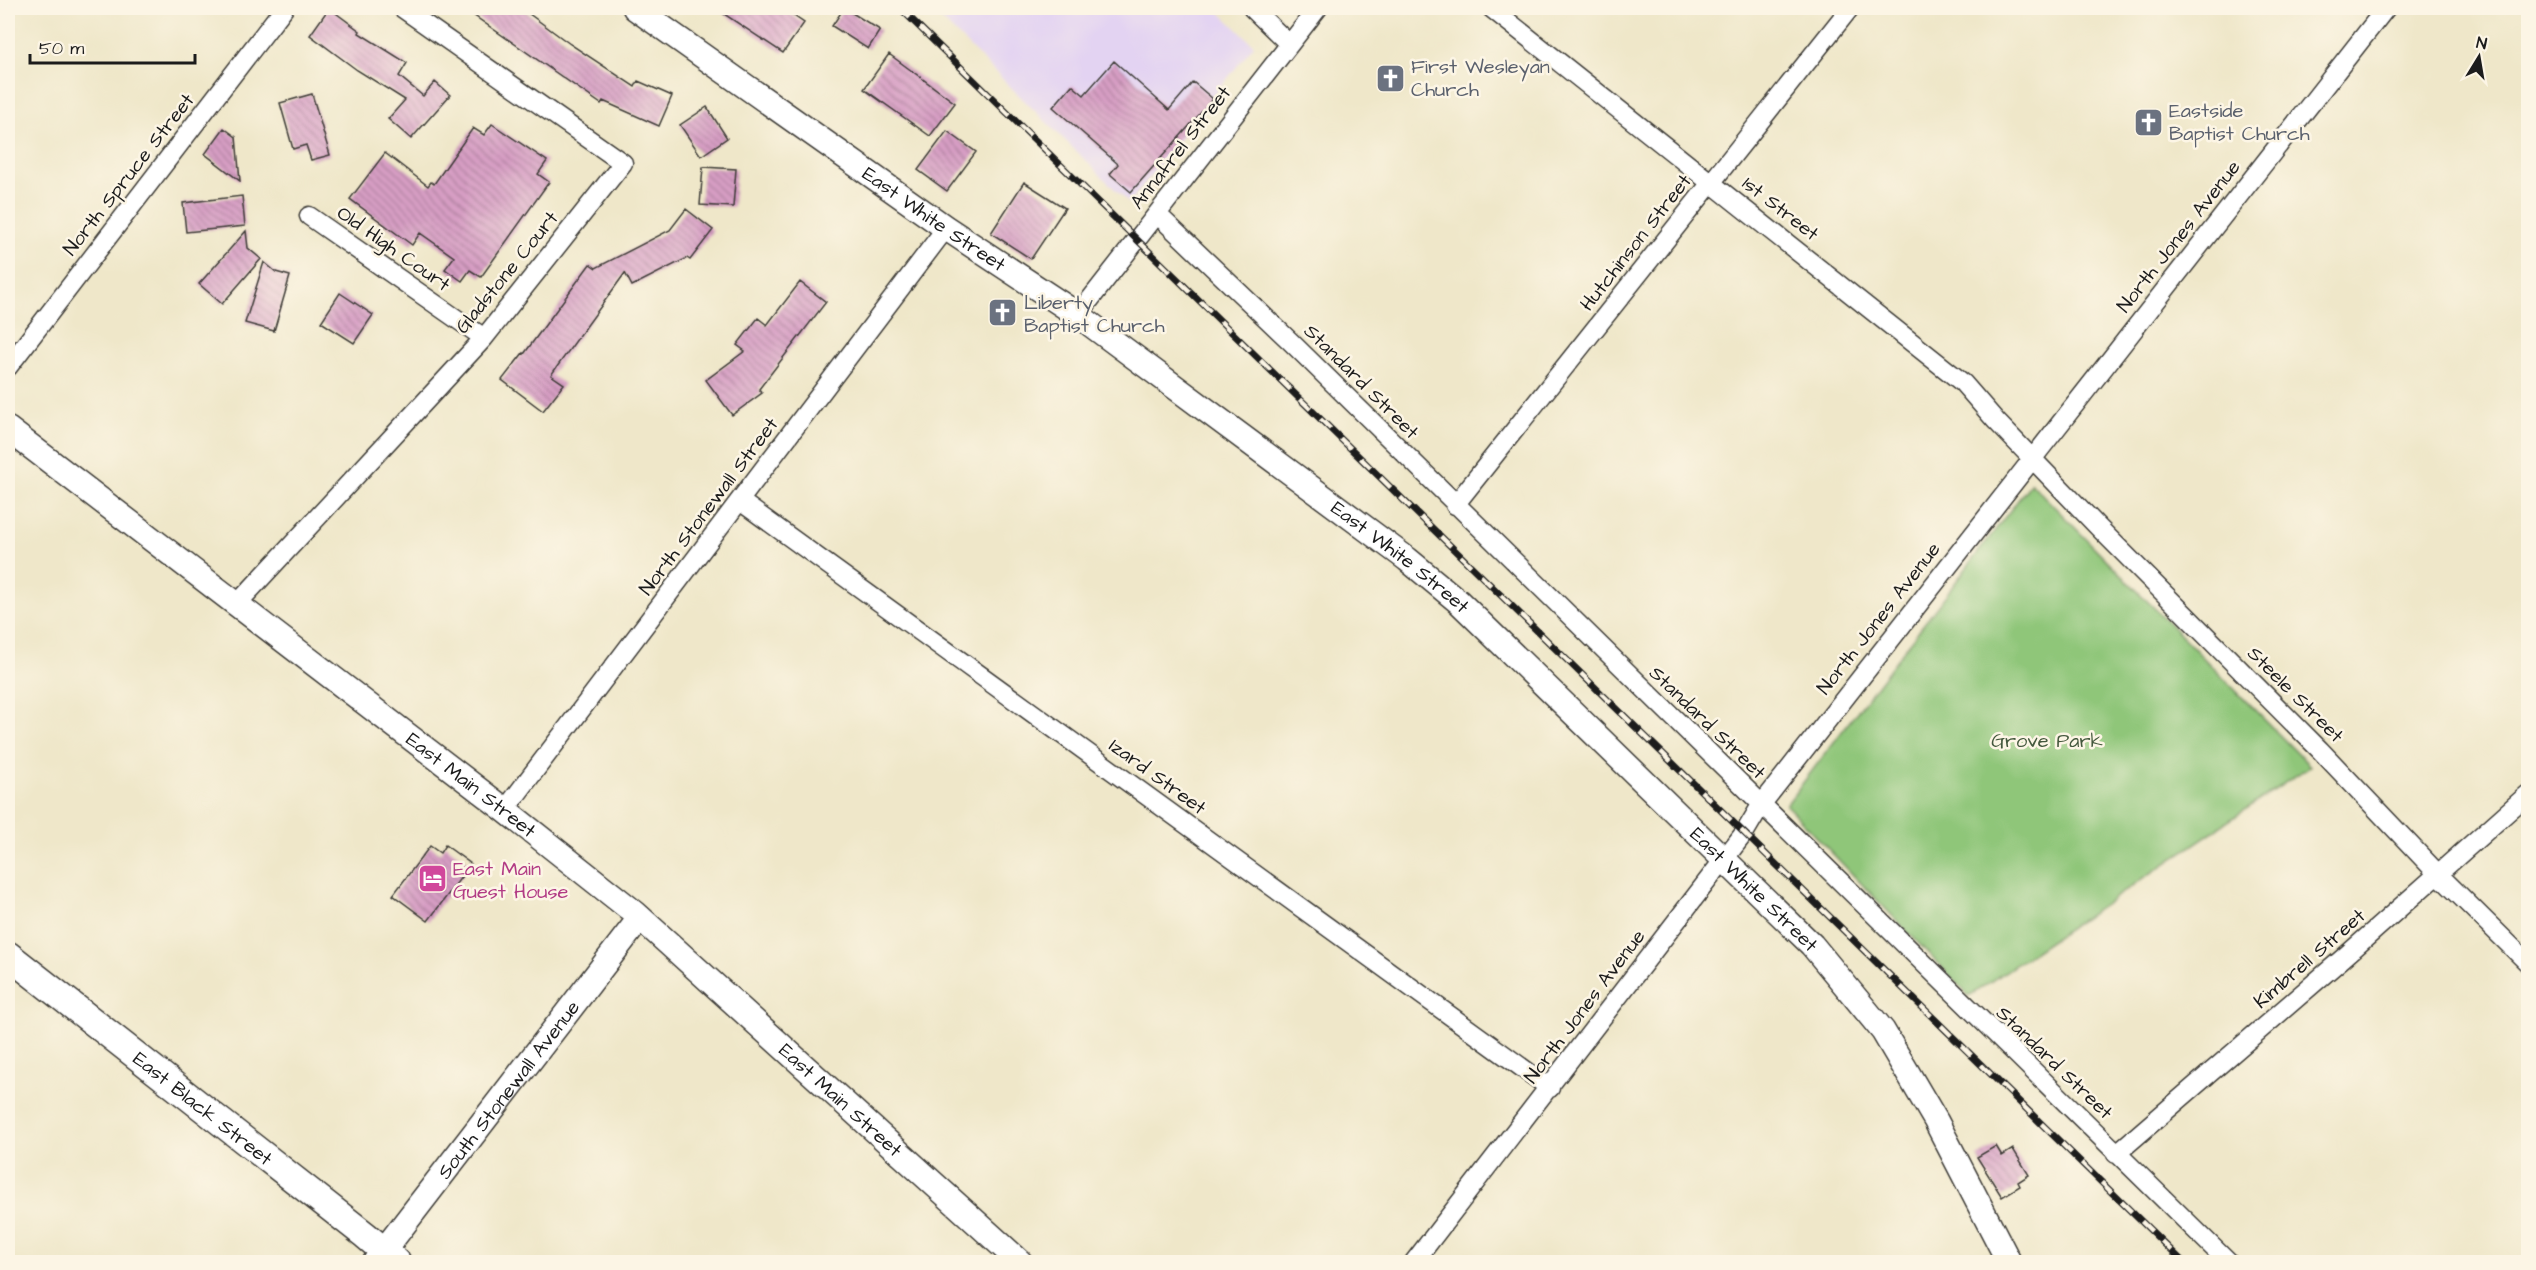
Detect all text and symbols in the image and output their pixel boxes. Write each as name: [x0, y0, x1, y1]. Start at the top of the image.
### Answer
scale bar: [30, 27, 195, 65]
north arrow: [2449, 27, 2509, 87]
text: N: [2475, 32, 2489, 55]
text: 50 m: [39, 36, 84, 61]
place label: First Wesleyan Church: [1411, 53, 1550, 104]
church icon: First Wesleyan Church: [1374, 62, 1406, 94]
street label: Annafrel Street: [1124, 80, 1238, 215]
street label: North Spruce Street: [56, 88, 201, 262]
place label: Eastside Baptist Church: [2169, 97, 2310, 148]
church icon: Eastside Baptist Church: [2132, 106, 2164, 138]
street label: North Jones Avenue: [2110, 154, 2247, 319]
street label: East White Street: [856, 160, 1011, 279]
street label: Hutchinson Street: [1573, 168, 1698, 317]
street label: 1st Street: [1736, 170, 1825, 248]
street label: Old High Court: [330, 199, 456, 299]
street label: Gladstone Court: [449, 205, 565, 340]
place label: Liberty Baptist Church: [1024, 289, 1165, 340]
church icon: Liberty Baptist Church: [987, 297, 1019, 329]
street label: Standard Street: [1297, 318, 1425, 446]
street label: North Stonewall Street: [633, 412, 785, 601]
street label: East White Street: [1325, 494, 1475, 620]
street label: North Jones Avenue: [1810, 536, 1947, 701]
street label: Steele Street: [2241, 640, 2350, 749]
street label: Standard Street: [1643, 660, 1772, 786]
street label: East Main Street: [400, 726, 542, 845]
park label: Grove Park: [1991, 727, 2103, 755]
street label: Izard Street: [1103, 732, 1212, 822]
street label: East White Street: [1683, 821, 1824, 959]
place label: East Main Guest House: [453, 855, 569, 906]
hotel icon: East Main Guest House: [416, 863, 448, 895]
street label: Kimbrell Street: [2248, 902, 2372, 1015]
street label: North Jones Avenue: [1517, 924, 1652, 1090]
street label: South Stonewall Avenue: [431, 994, 587, 1185]
street label: Standard Street: [1990, 1000, 2119, 1126]
street label: East Main Street: [772, 1037, 908, 1164]
street label: East Black Street: [127, 1045, 278, 1172]

